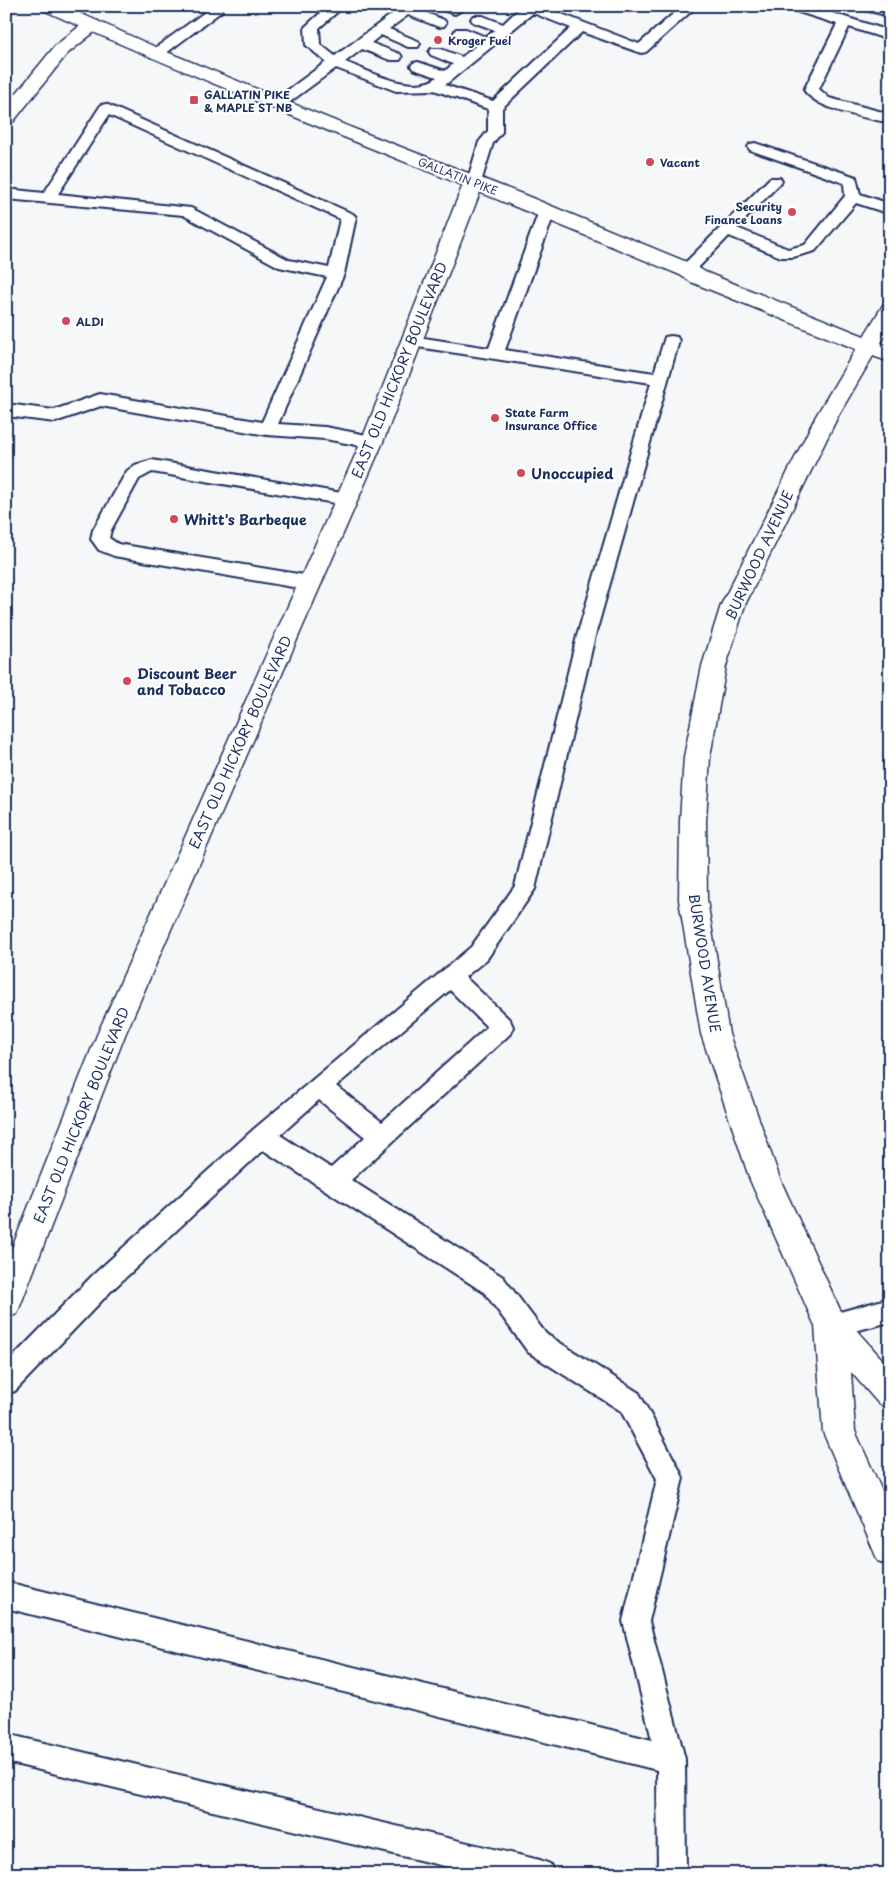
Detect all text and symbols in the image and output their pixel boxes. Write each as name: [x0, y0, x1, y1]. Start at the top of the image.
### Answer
place label: Kroger Fuel: [448, 32, 511, 49]
marker: Kroger Fuel: [432, 34, 444, 46]
place label: GALLATIN PIKE & MAPLE ST NB: [204, 86, 293, 116]
marker: GALLATIN PIKE & MAPLE ST NB: [188, 94, 200, 106]
street label: GALLATIN PIKE: [416, 153, 500, 199]
place label: Vacant: [660, 154, 700, 171]
marker: Vacant: [644, 156, 656, 168]
place label: Security Finance Loans: [705, 198, 782, 228]
marker: Security Finance Loans: [786, 206, 798, 218]
street label: EAST OLD HICKORY BOULEVARD: [346, 259, 452, 481]
place label: ALDI: [75, 313, 104, 330]
marker: ALDI: [60, 315, 72, 327]
place label: State Farm Insurance Office: [505, 404, 597, 434]
marker: State Farm Insurance Office: [489, 412, 501, 424]
place label: Unoccupied: [531, 463, 614, 484]
marker: Unoccupied: [515, 467, 527, 479]
street label: BURWOOD AVENUE: [720, 486, 798, 623]
place label: Whitt's Barbeque: [184, 509, 307, 530]
marker: Whitt's Barbeque: [168, 513, 180, 525]
street label: EAST OLD HICKORY BOULEVARD: [183, 632, 297, 852]
place label: Discount Beer and Tobacco: [137, 663, 238, 700]
marker: Discount Beer and Tobacco: [121, 675, 133, 687]
street label: BURWOOD AVENUE: [684, 892, 726, 1034]
street label: EAST OLD HICKORY BOULEVARD: [28, 1004, 134, 1226]

